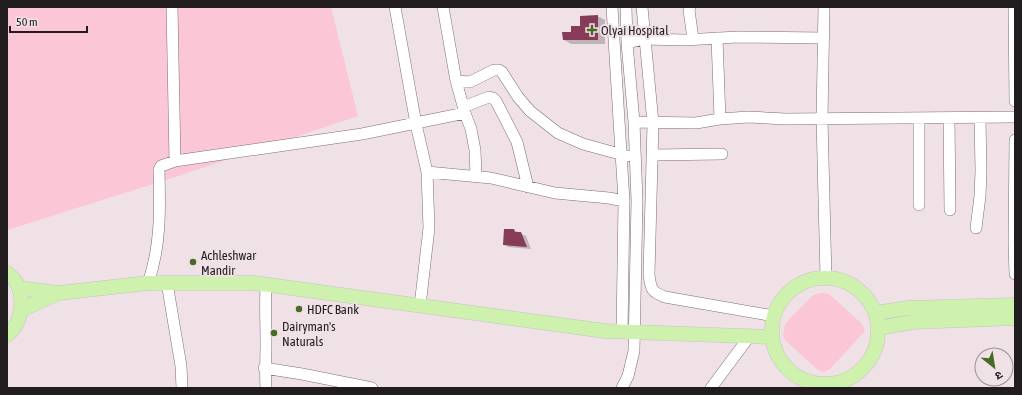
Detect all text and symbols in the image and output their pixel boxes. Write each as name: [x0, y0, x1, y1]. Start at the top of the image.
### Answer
scale bar: [10, 8, 87, 34]
text: 50 m: [16, 15, 38, 29]
place label: Olyai Hospital: [601, 23, 669, 38]
marker: Olyai Hospital: [586, 24, 598, 36]
place label: Achleshwar Mandir: [201, 248, 256, 278]
marker: Achleshwar Mandir: [188, 257, 198, 267]
place label: HDFC Bank: [307, 302, 359, 317]
marker: HDFC Bank: [294, 304, 304, 314]
place label: Dairyman's Naturals: [282, 319, 336, 349]
marker: Dairyman's Naturals: [269, 328, 279, 338]
north arrow: [974, 347, 1014, 387]
text: उ: [993, 369, 1005, 383]

